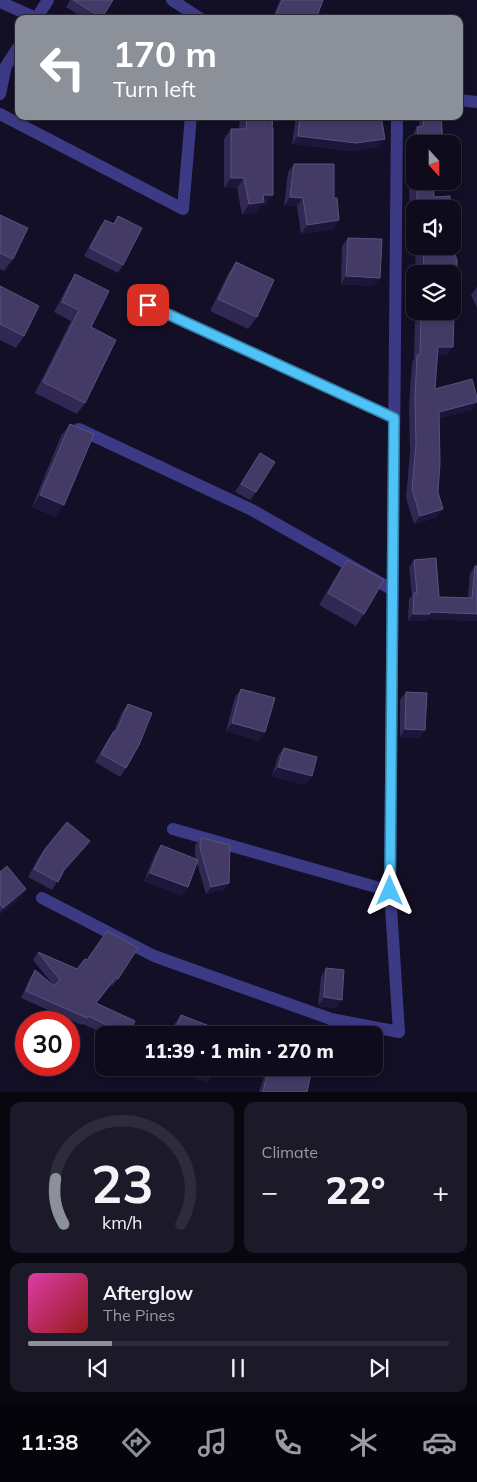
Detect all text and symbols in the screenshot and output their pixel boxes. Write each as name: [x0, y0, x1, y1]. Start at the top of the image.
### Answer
text: 170 m: [113, 32, 217, 76]
icon: left: [30, 35, 95, 100]
text: Turn left: [113, 75, 196, 103]
north arrow: [406, 135, 461, 190]
map controls: [406, 135, 461, 320]
button: sound: [406, 200, 461, 255]
button: layers: [406, 265, 461, 320]
pin: [127, 284, 169, 326]
icon: arrive: [134, 291, 162, 319]
position arrow: [363, 864, 415, 916]
speed limit sign: 30: [15, 1011, 80, 1076]
text: 11:39 · 1 min · 270 m: [144, 1039, 334, 1063]
text: Climate: [262, 1142, 318, 1162]
text: 23: [91, 1151, 153, 1216]
text: 22°: [325, 1166, 385, 1214]
text: −: [262, 1174, 278, 1209]
text: +: [432, 1174, 449, 1209]
text: km/h: [102, 1211, 142, 1233]
text: Afterglow: [103, 1281, 193, 1305]
text: The Pines: [103, 1305, 175, 1325]
icon: previous: [84, 1354, 112, 1382]
icon: pause: [224, 1354, 252, 1382]
icon: next: [365, 1354, 393, 1382]
icon: directions: [119, 1425, 154, 1460]
icon: music: [195, 1425, 230, 1460]
icon: phone: [270, 1425, 305, 1460]
icon: climate: [346, 1425, 381, 1460]
icon: car: [422, 1425, 457, 1460]
text: 11:38: [20, 1428, 79, 1456]

